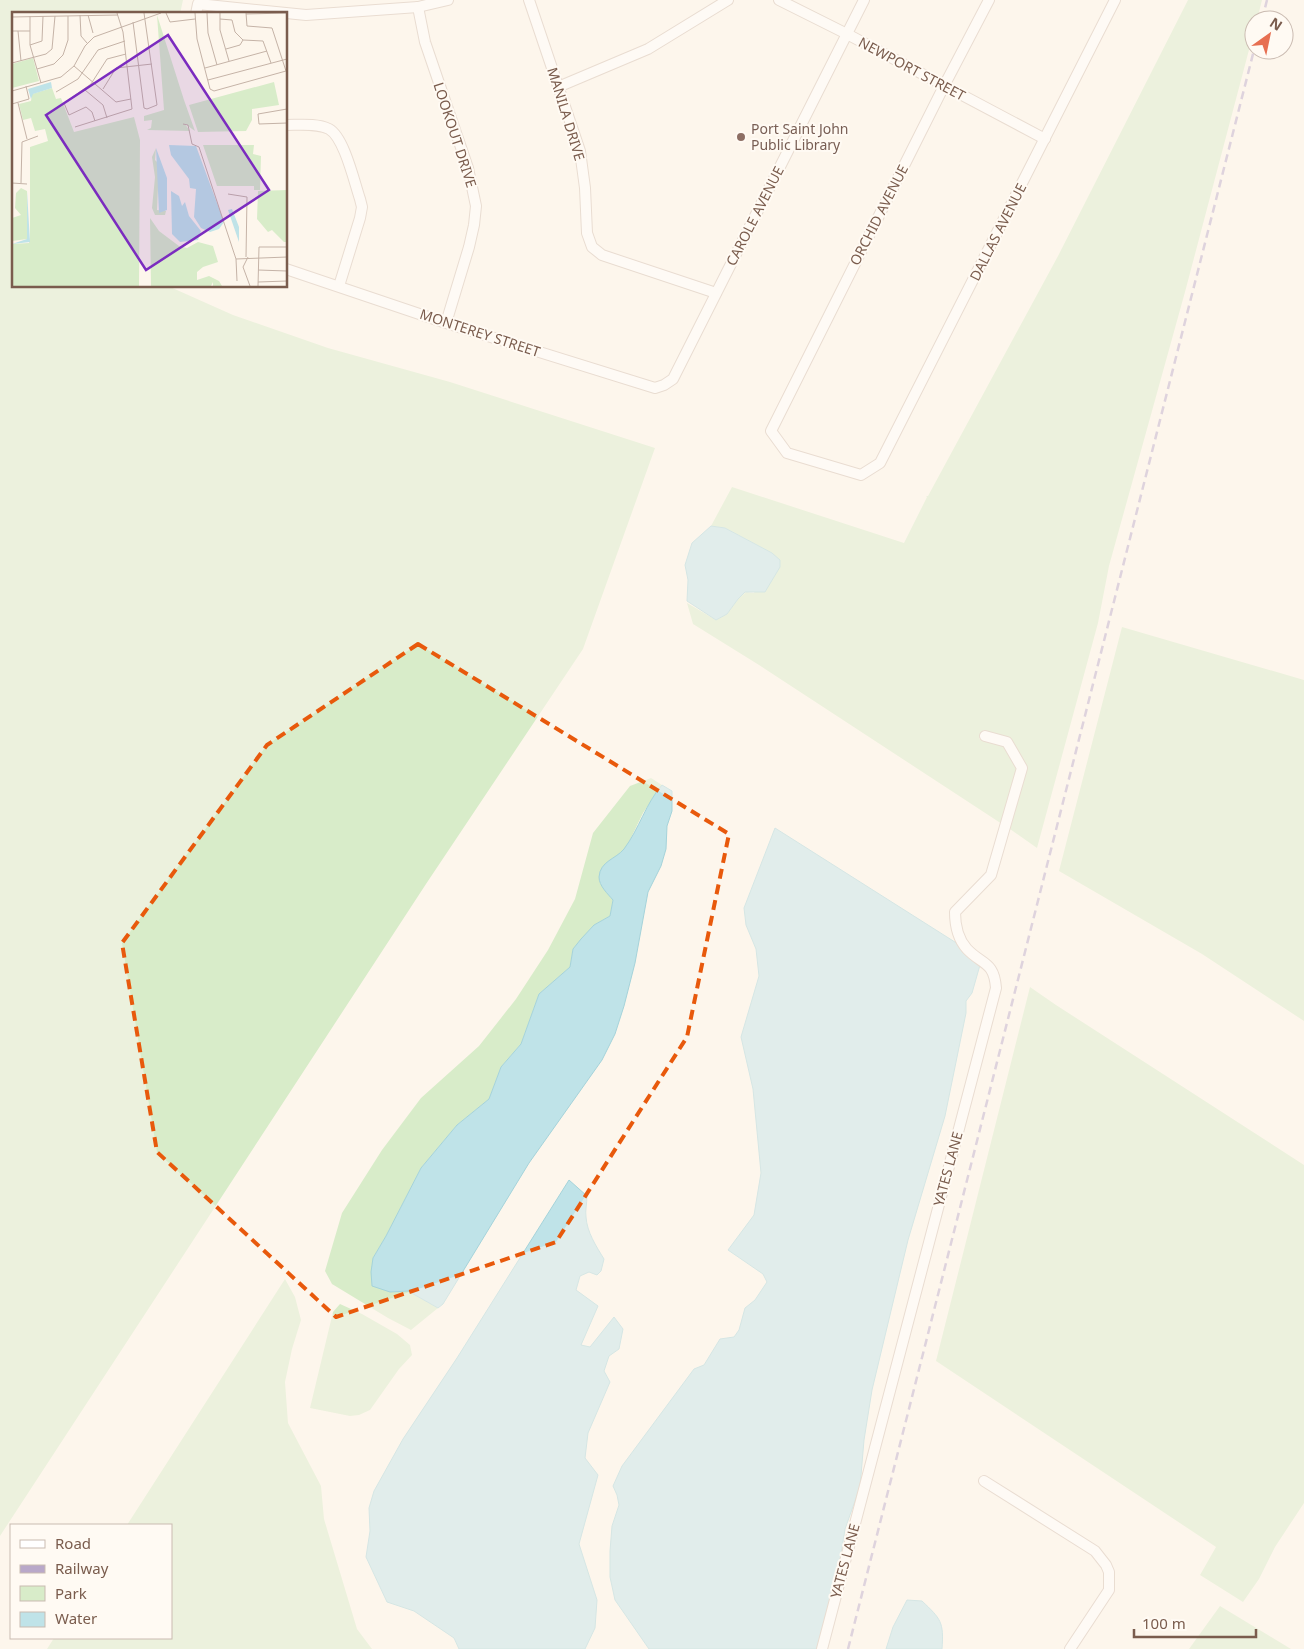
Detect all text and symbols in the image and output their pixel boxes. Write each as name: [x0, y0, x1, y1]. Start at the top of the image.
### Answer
north arrow: [1244, 10, 1294, 60]
inset map: [12, 12, 288, 288]
text: N: [1266, 13, 1286, 35]
street label: NEWPORT STREET: [855, 32, 969, 105]
street label: MANILA DRIVE: [543, 65, 590, 163]
street label: LOOKOUT DRIVE: [429, 80, 481, 190]
place label: Port Saint John Public Library: [751, 119, 849, 154]
marker: Port Saint John Public Library: [735, 131, 747, 143]
street label: ORCHID AVENUE: [845, 161, 912, 268]
street label: CAROLE AVENUE: [721, 163, 788, 269]
street label: DALLAS AVENUE: [965, 180, 1030, 284]
street label: MONTEREY STREET: [418, 304, 543, 361]
street label: YATES LANE: [928, 1129, 967, 1208]
street label: YATES LANE: [825, 1521, 864, 1600]
legend: [10, 1524, 172, 1639]
text: Road: [55, 1533, 91, 1553]
text: Railway: [55, 1558, 109, 1578]
text: Park: [55, 1583, 87, 1603]
scale bar: [1134, 1606, 1256, 1638]
text: Water: [55, 1608, 97, 1628]
text: 100 m: [1142, 1613, 1186, 1633]

